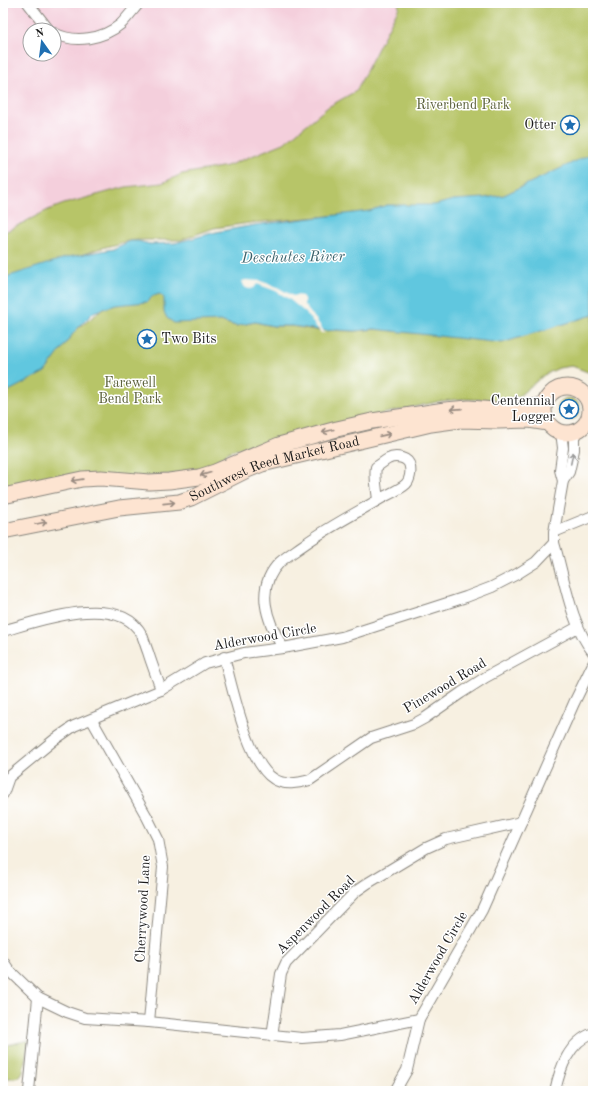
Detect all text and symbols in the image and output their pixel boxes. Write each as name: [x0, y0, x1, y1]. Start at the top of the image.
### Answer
north arrow: [22, 22, 62, 62]
text: N: [35, 27, 46, 40]
park label: Riverbend Park: [416, 98, 510, 112]
place icon: Otter: [559, 114, 581, 136]
place label: Otter: [524, 118, 556, 132]
water label: Deschutes River: [240, 250, 345, 266]
place icon: Two Bits: [136, 328, 158, 350]
place label: Two Bits: [161, 332, 216, 346]
park label: Farewell Bend Park: [98, 376, 162, 406]
place label: Centennial Logger: [491, 394, 555, 424]
place icon: Centennial Logger: [558, 398, 580, 420]
one-way arrow: [450, 406, 463, 413]
one-way arrow: [322, 428, 335, 435]
one-way arrow: [379, 430, 392, 438]
street label: Southwest Reed Market Road: [187, 434, 361, 505]
one-way arrow: [569, 451, 577, 464]
one-way arrow: [200, 471, 213, 479]
one-way arrow: [71, 476, 84, 484]
one-way arrow: [162, 499, 175, 507]
one-way arrow: [34, 519, 47, 527]
street label: Alderwood Circle: [212, 621, 318, 653]
street label: Pinewood Road: [401, 656, 489, 716]
street label: Cherrywood Lane: [133, 855, 153, 963]
street label: Aspenwood Road: [274, 873, 358, 957]
street label: Alderwood Circle: [406, 909, 470, 1007]

